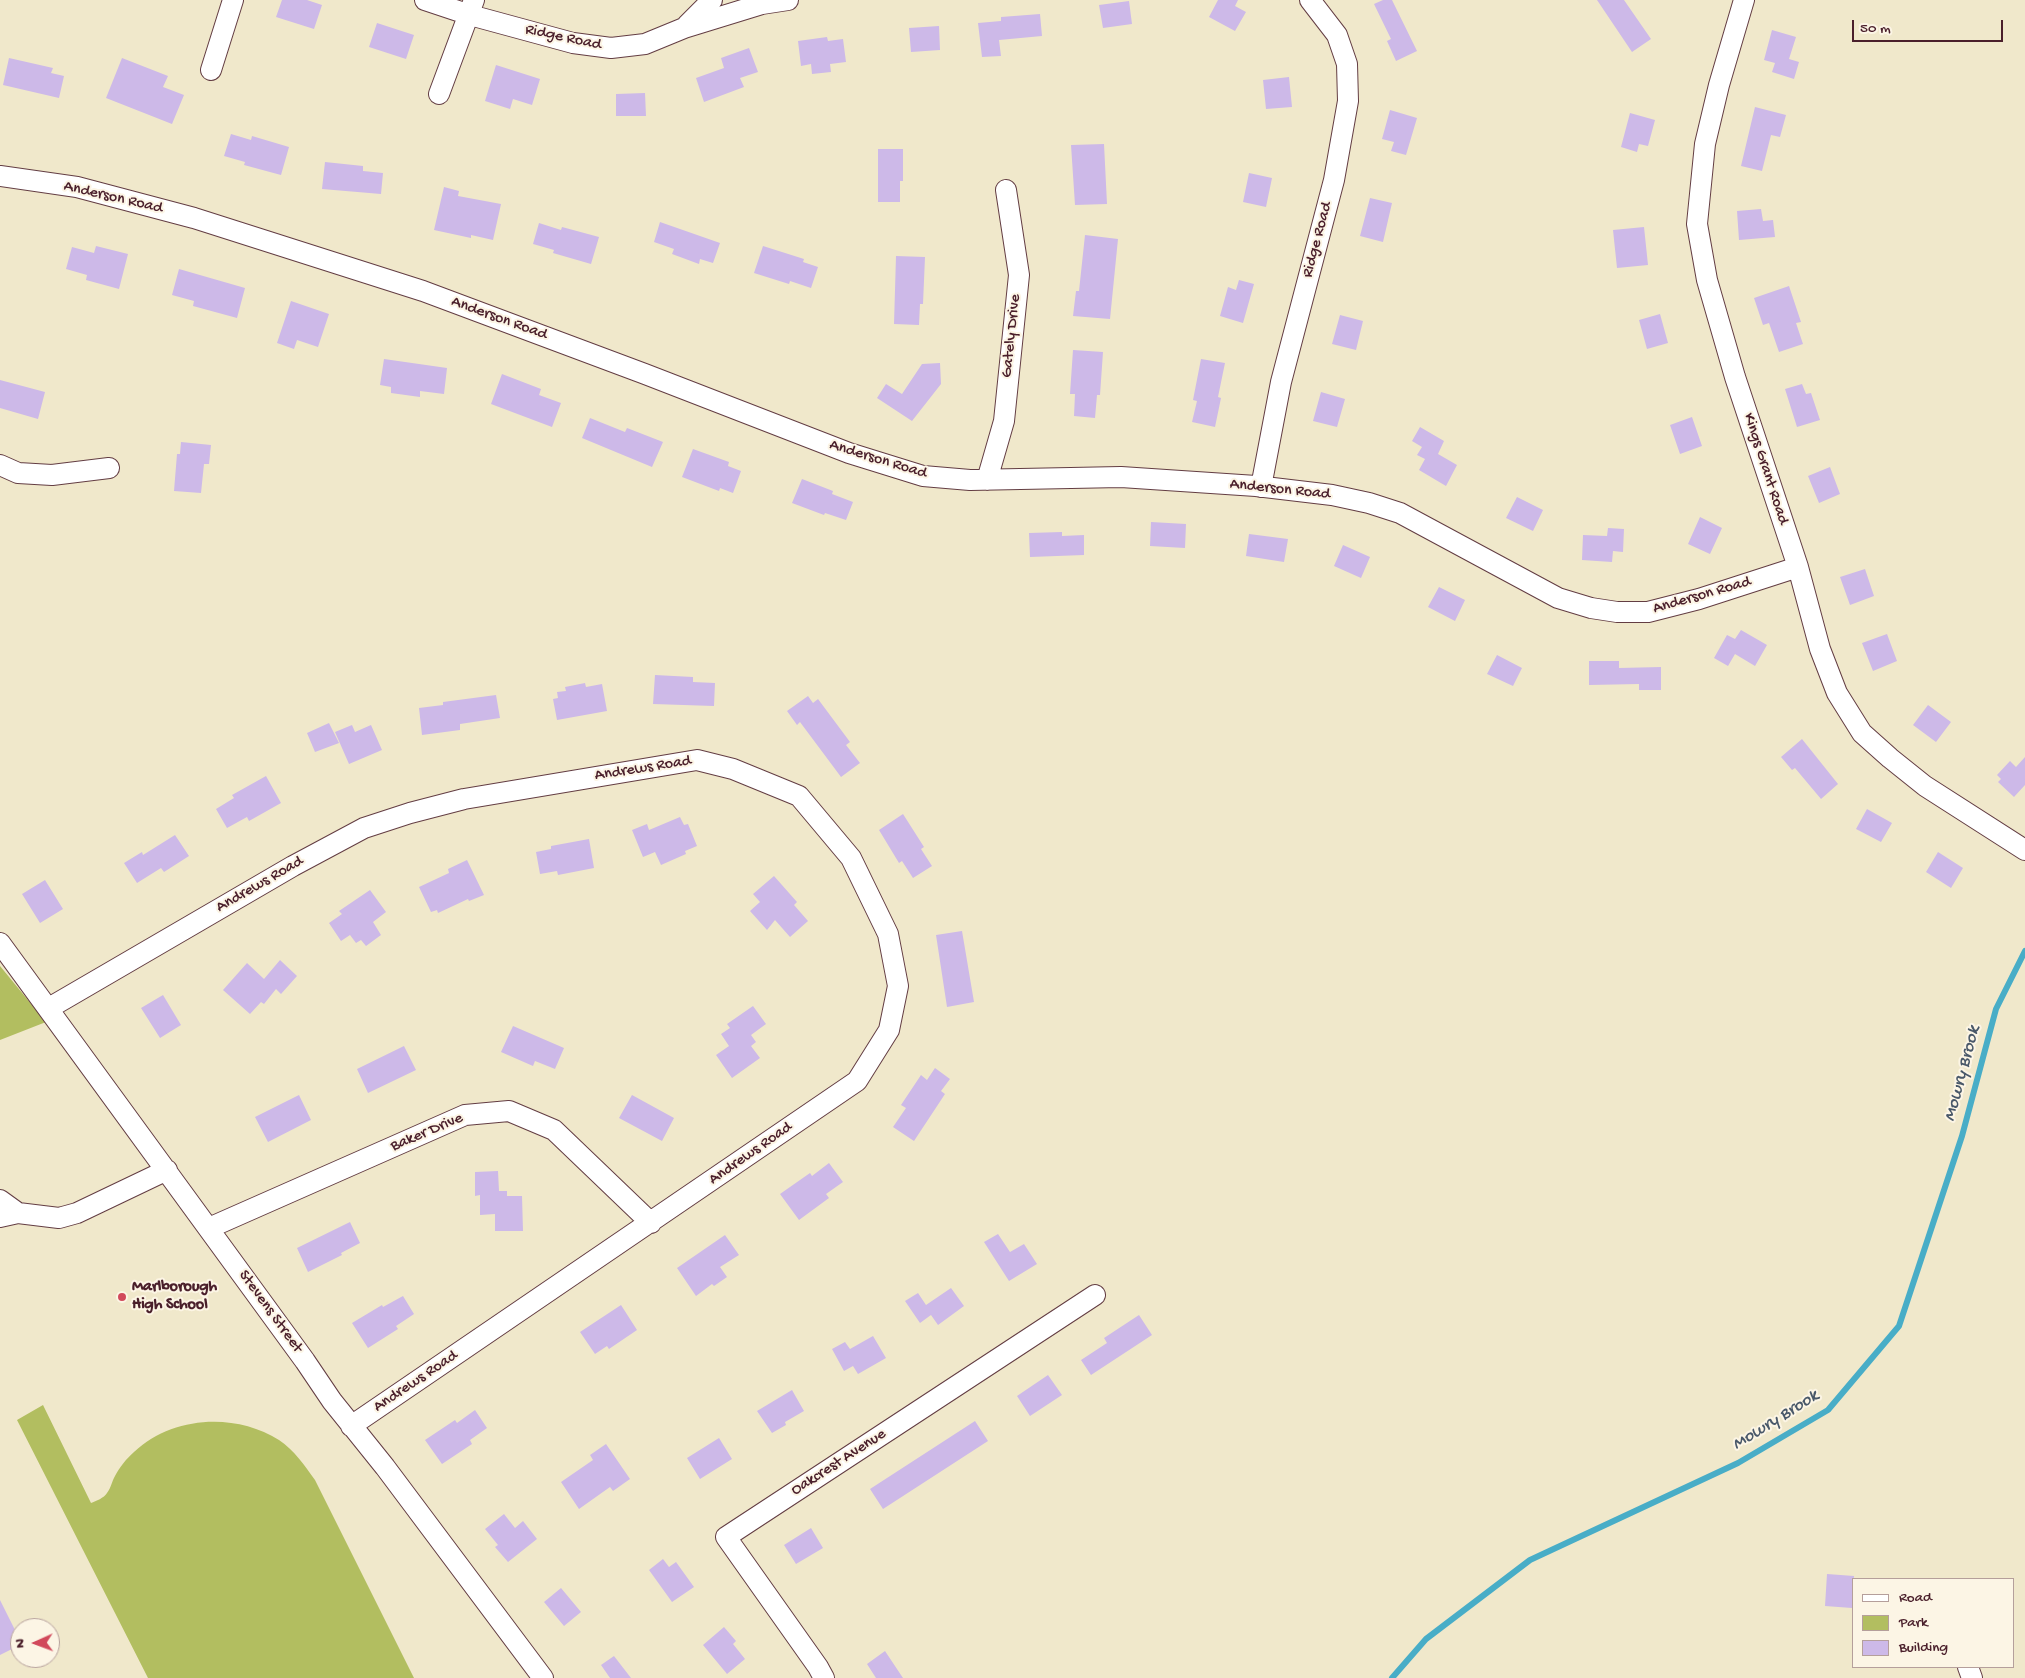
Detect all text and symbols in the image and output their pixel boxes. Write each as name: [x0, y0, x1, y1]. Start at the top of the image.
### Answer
scale bar: [1855, 10, 2006, 42]
text: 50 m: [1860, 20, 1891, 38]
street label: Ridge Road: [523, 21, 603, 55]
street label: Anderson Road: [62, 177, 164, 219]
street label: Ridge Road: [1299, 200, 1337, 280]
street label: Anderson Road: [448, 293, 550, 345]
street label: Gately Drive: [998, 293, 1026, 379]
street label: Kings Grant Road: [1738, 411, 1792, 527]
street label: Anderson Road: [827, 436, 929, 484]
street label: Anderson Road: [1229, 475, 1331, 505]
street label: Anderson Road: [1651, 573, 1753, 619]
street label: Andrews Road: [593, 752, 693, 786]
street label: Andrews Road: [213, 852, 307, 918]
water label: Mowry Brook: [1940, 1024, 1986, 1124]
street label: Baker Drive: [388, 1109, 466, 1157]
street label: Andrews Road: [706, 1118, 796, 1190]
street label: Stevens Street: [234, 1267, 306, 1357]
place label: Marlborough High School: [132, 1278, 217, 1316]
marker: Marlborough High School: [116, 1291, 128, 1303]
street label: Andrews Road: [370, 1347, 462, 1417]
water label: Mowry Brook: [1729, 1386, 1823, 1456]
street label: Oakcrest Avenue: [788, 1425, 890, 1501]
legend: [1852, 1578, 2015, 1668]
text: Road: [1899, 1589, 1932, 1607]
text: Park: [1899, 1614, 1928, 1632]
north arrow: [10, 1618, 60, 1668]
text: N: [12, 1639, 29, 1648]
text: Building: [1899, 1639, 1948, 1657]

